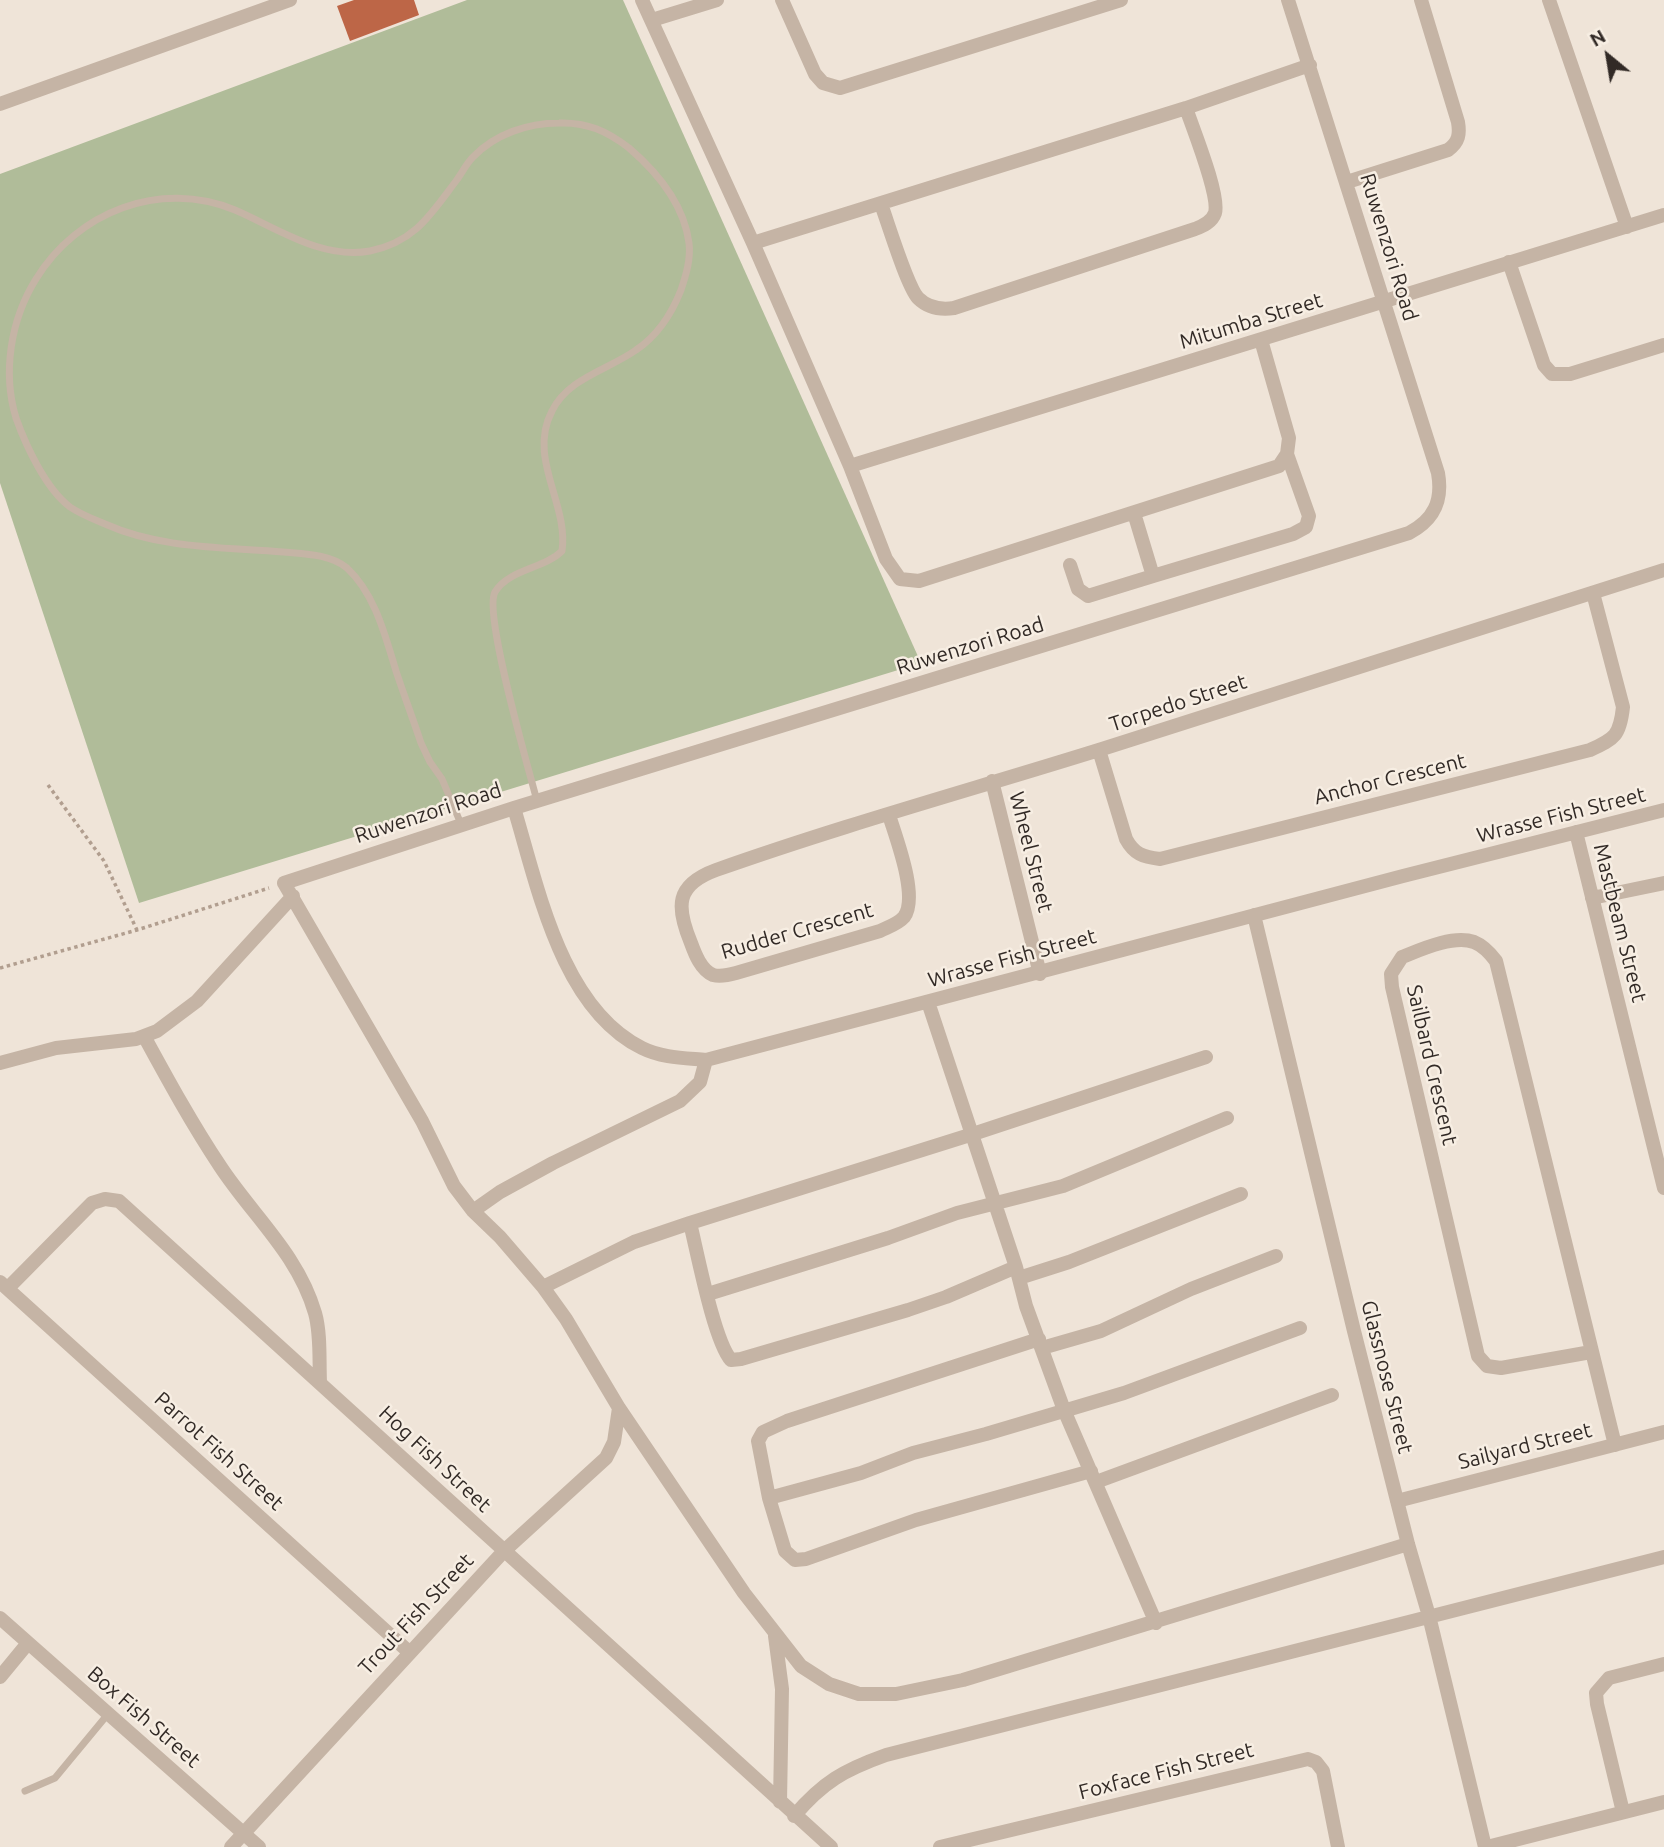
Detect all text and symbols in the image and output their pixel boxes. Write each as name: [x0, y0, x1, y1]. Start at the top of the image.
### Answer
north arrow: [1573, 21, 1643, 91]
text: N: [1586, 25, 1609, 51]
street label: Ruwenzori Road: [1355, 170, 1423, 324]
street label: Mitumba Street: [1176, 287, 1326, 355]
street label: Ruwenzori Road: [893, 612, 1047, 680]
street label: Torpedo Street: [1106, 669, 1250, 737]
street label: Anchor Crescent: [1312, 748, 1468, 810]
street label: Ruwenzori Road: [351, 777, 505, 849]
street label: Wrasse Fish Street: [1474, 782, 1648, 848]
street label: Wheel Street: [1004, 789, 1058, 915]
street label: Mastbeam Street: [1588, 841, 1652, 1005]
street label: Rudder Crescent: [718, 897, 876, 965]
street label: Wrasse Fish Street: [925, 923, 1099, 993]
street label: Sailbard Crescent: [1401, 982, 1463, 1148]
street label: Glassnose Street: [1356, 1298, 1418, 1456]
street label: Parrot Fish Street: [149, 1386, 289, 1516]
street label: Hog Fish Street: [374, 1401, 496, 1517]
street label: Sailyard Street: [1456, 1417, 1594, 1475]
street label: Trout Fish Street: [353, 1548, 479, 1680]
street label: Box Fish Street: [82, 1661, 206, 1773]
street label: Foxface Fish Street: [1076, 1737, 1256, 1805]

